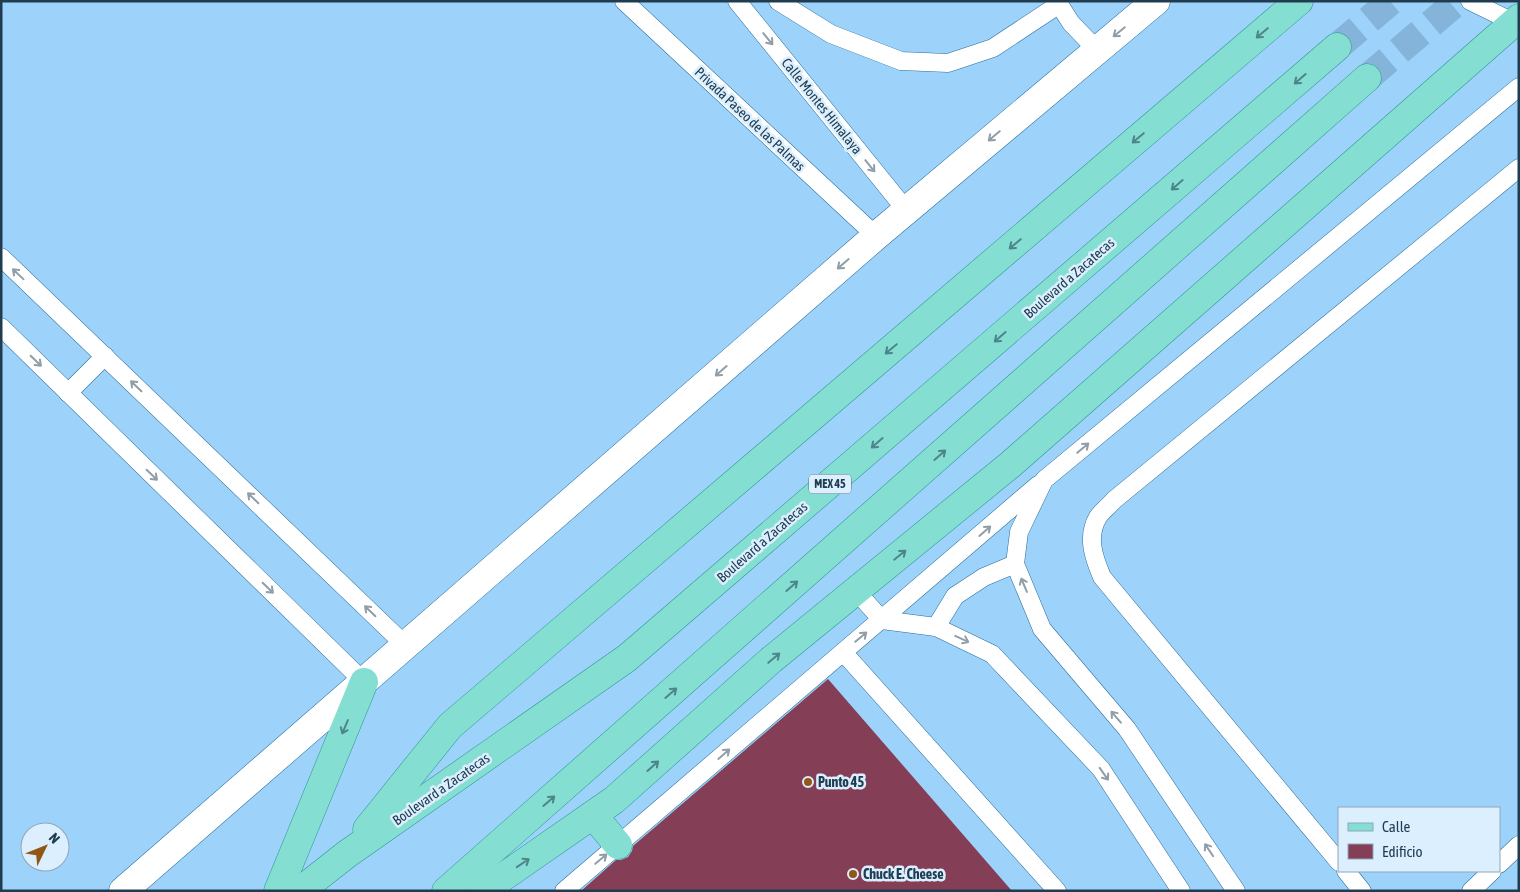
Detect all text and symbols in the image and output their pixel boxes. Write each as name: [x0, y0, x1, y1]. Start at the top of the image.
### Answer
one-way arrow: [1112, 27, 1125, 38]
one-way arrow: [1256, 27, 1269, 38]
one-way arrow: [762, 32, 773, 45]
street label: Calle Montes Himalaya: [778, 55, 866, 157]
street label: Privada Paseo de las Palmas: [692, 64, 808, 174]
one-way arrow: [1294, 74, 1307, 85]
one-way arrow: [988, 131, 1001, 142]
one-way arrow: [1132, 133, 1145, 144]
one-way arrow: [864, 159, 875, 172]
one-way arrow: [1170, 179, 1183, 191]
street label: Boulevard a Zacatecas: [1021, 234, 1117, 322]
one-way arrow: [1009, 238, 1022, 249]
one-way arrow: [837, 258, 850, 270]
one-way arrow: [12, 268, 25, 280]
one-way arrow: [994, 331, 1007, 343]
one-way arrow: [885, 344, 898, 355]
one-way arrow: [30, 355, 42, 367]
one-way arrow: [714, 365, 727, 376]
one-way arrow: [130, 380, 142, 392]
one-way arrow: [871, 437, 884, 449]
one-way arrow: [1076, 443, 1089, 454]
one-way arrow: [934, 449, 947, 461]
one-way arrow: [146, 469, 158, 481]
road number: MEX 45: [809, 474, 851, 494]
one-way arrow: [247, 492, 259, 504]
street label: Boulevard a Zacatecas: [714, 498, 810, 586]
one-way arrow: [978, 526, 991, 537]
one-way arrow: [893, 550, 906, 561]
one-way arrow: [1018, 578, 1028, 593]
one-way arrow: [786, 580, 799, 591]
one-way arrow: [262, 582, 274, 594]
one-way arrow: [364, 605, 376, 617]
one-way arrow: [855, 631, 868, 642]
one-way arrow: [954, 635, 969, 645]
one-way arrow: [767, 653, 780, 664]
one-way arrow: [664, 687, 677, 699]
one-way arrow: [1110, 710, 1122, 723]
one-way arrow: [340, 719, 349, 734]
one-way arrow: [718, 748, 731, 759]
street label: Boulevard a Zacatecas: [390, 750, 492, 828]
one-way arrow: [646, 760, 659, 772]
one-way arrow: [1099, 767, 1109, 781]
place label: Punto 45: [818, 774, 864, 790]
marker: Punto 45: [802, 776, 814, 788]
one-way arrow: [542, 795, 555, 807]
legend: [1338, 807, 1500, 872]
text: Calle: [1382, 818, 1411, 835]
north arrow: [20, 822, 70, 872]
text: N: [46, 830, 63, 847]
text: Edificio: [1382, 843, 1423, 860]
one-way arrow: [1203, 844, 1213, 858]
one-way arrow: [594, 853, 607, 865]
one-way arrow: [515, 858, 529, 868]
place label: Chuck E. Cheese: [863, 866, 944, 882]
marker: Chuck E. Cheese: [847, 868, 859, 880]

